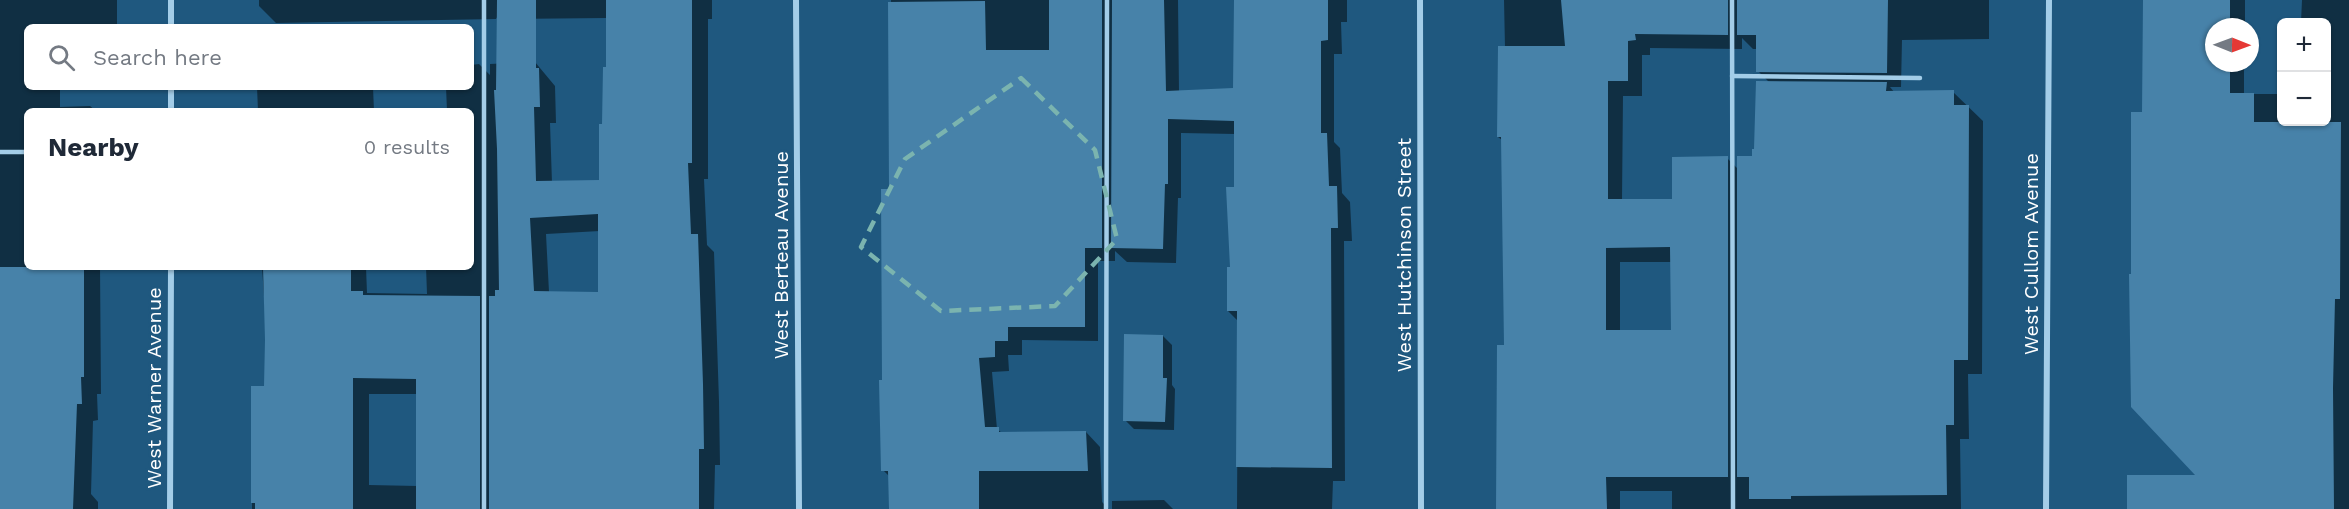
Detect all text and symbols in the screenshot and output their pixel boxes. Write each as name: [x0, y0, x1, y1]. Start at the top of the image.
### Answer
north arrow: [2205, 18, 2259, 72]
map controls: [2277, 18, 2331, 126]
button: +: [2277, 18, 2331, 72]
search box: [24, 24, 474, 90]
icon: search: [45, 41, 78, 74]
text: Search here: [93, 45, 222, 70]
button: −: [2277, 72, 2331, 126]
text: Nearby: [48, 132, 139, 162]
text: 0 results: [364, 135, 450, 159]
street label: West Hutchinson Street: [1392, 137, 1416, 372]
street label: West Berteau Avenue: [769, 151, 793, 359]
street label: West Cullom Avenue: [2019, 153, 2043, 355]
street label: West Warner Avenue: [142, 287, 166, 489]

